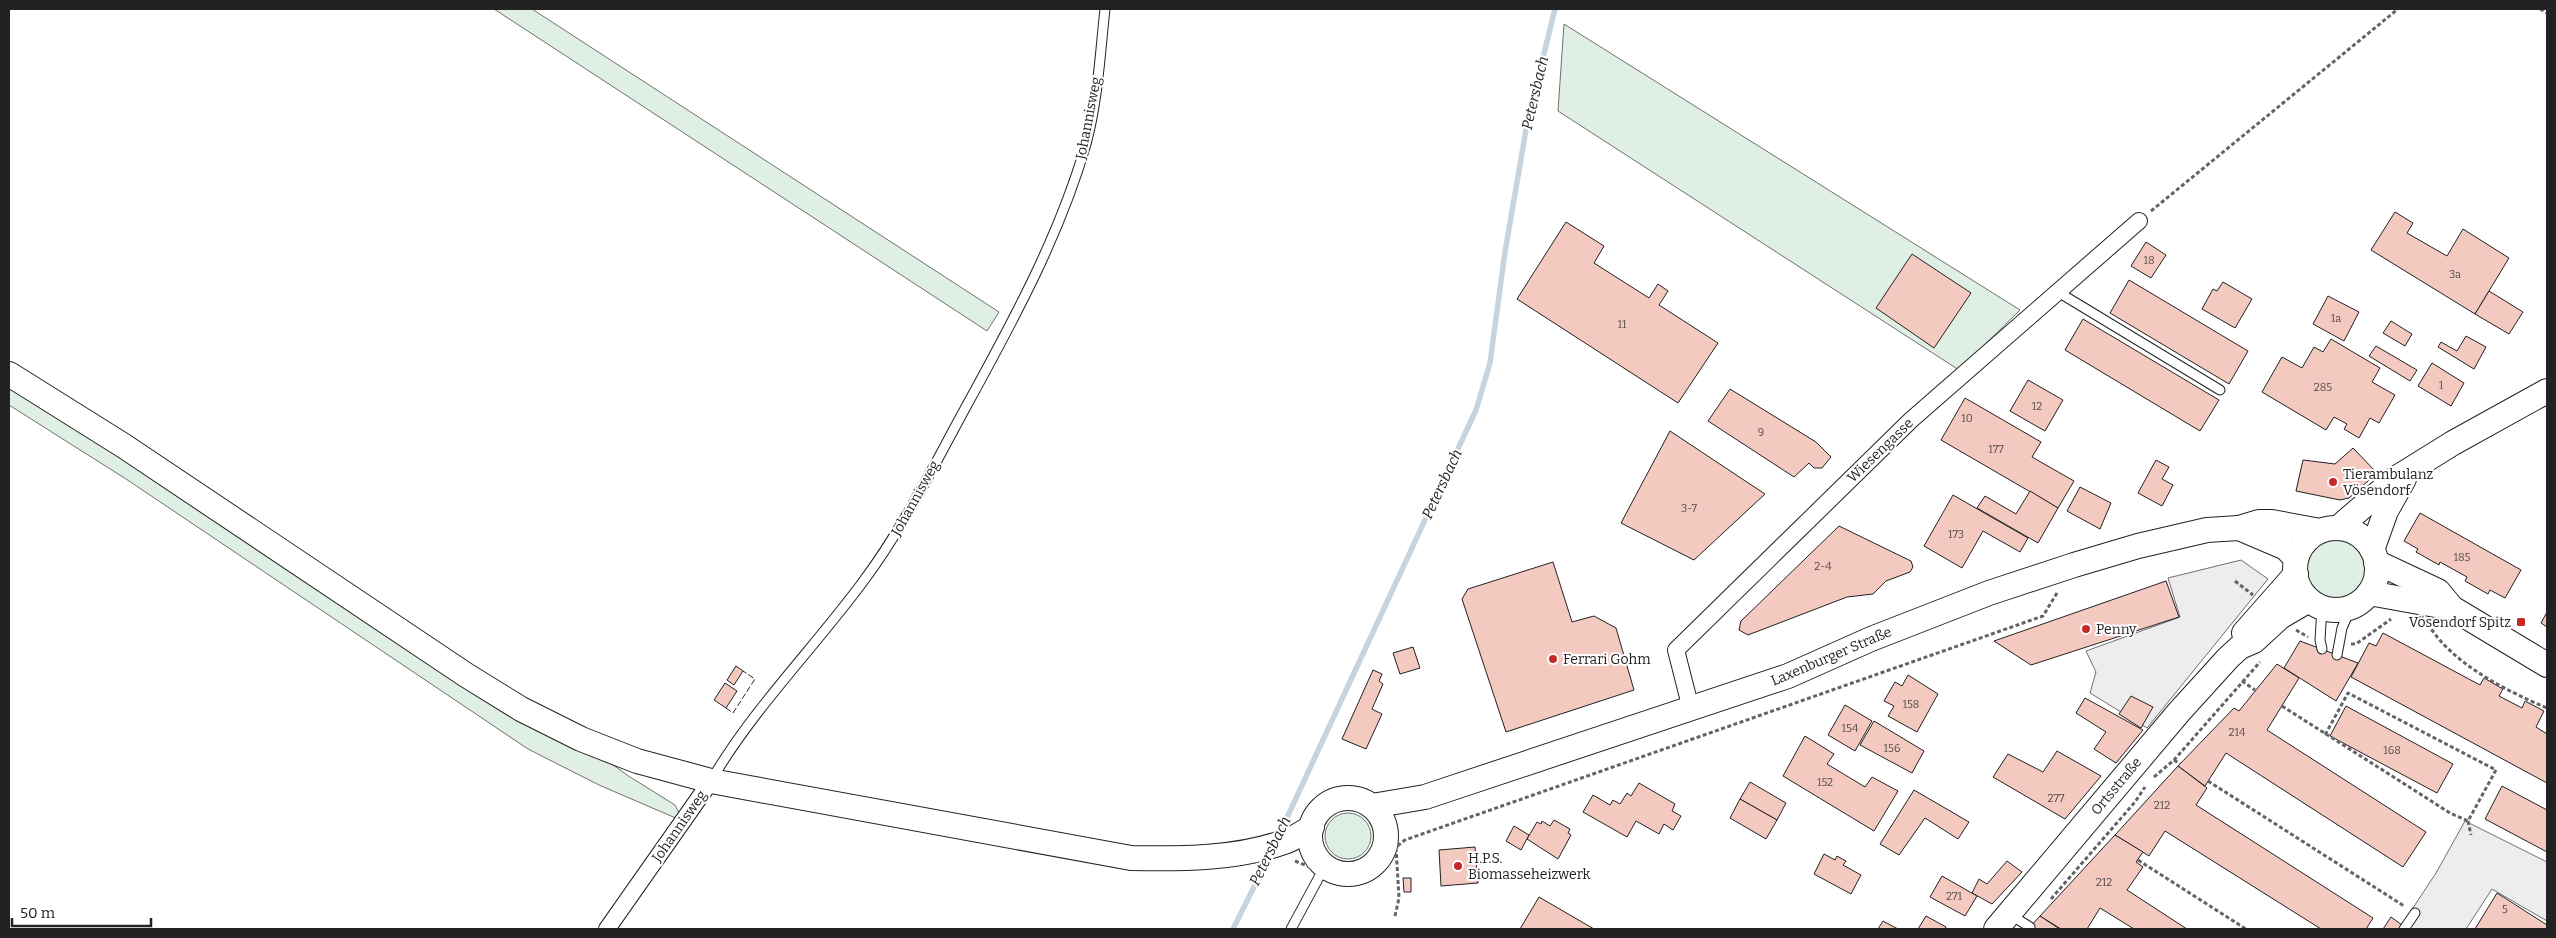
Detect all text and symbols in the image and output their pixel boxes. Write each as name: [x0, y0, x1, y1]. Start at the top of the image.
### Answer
water label: Petersbach: [1518, 54, 1552, 132]
street label: Johannisweg: [1072, 75, 1105, 162]
house number: 18: [2143, 254, 2155, 267]
house number: 3a: [2449, 268, 2461, 281]
house number: 1a: [2331, 312, 2341, 325]
house number: 11: [1618, 318, 1627, 331]
house number: 1: [2439, 379, 2444, 392]
house number: 285: [2314, 381, 2332, 394]
house number: 12: [2032, 400, 2042, 413]
house number: 10: [1961, 412, 1973, 425]
street label: Wiesengasse: [1844, 415, 1917, 486]
house number: 9: [1758, 426, 1764, 439]
house number: 177: [1988, 443, 2004, 456]
water label: Petersbach: [1418, 446, 1466, 522]
street label: Johannisweg: [887, 457, 943, 540]
place label: Tierambulanz Vösendorf: [2343, 466, 2434, 499]
marker: Tierambulanz Vösendorf: [2327, 476, 2339, 488]
house number: 3-7: [1681, 502, 1698, 515]
house number: 173: [1948, 528, 1964, 541]
house number: 185: [2454, 551, 2471, 564]
house number: 2-4: [1814, 560, 1832, 573]
place label: Vösendorf Spitz: [2409, 614, 2511, 631]
marker: Vösendorf Spitz: [2515, 616, 2527, 628]
place label: Penny: [2096, 621, 2137, 638]
street label: Laxenburger Straße: [1768, 623, 1894, 690]
marker: Penny: [2080, 623, 2092, 635]
place label: Ferrari Gohm: [1563, 651, 1651, 668]
marker: Ferrari Gohm: [1547, 653, 1559, 665]
house number: 158: [1903, 698, 1919, 711]
house number: 154: [1842, 722, 1859, 735]
house number: 214: [2229, 726, 2246, 739]
house number: 156: [1884, 742, 1900, 755]
house number: 168: [2383, 744, 2401, 757]
street label: Ortsstraße: [2087, 754, 2145, 819]
house number: 152: [1817, 776, 1833, 789]
street label: Johannisweg: [648, 787, 710, 866]
house number: 277: [2048, 792, 2065, 805]
house number: 212: [2154, 799, 2170, 812]
water label: Petersbach: [1245, 813, 1295, 889]
place label: H.P.S. Biomasseheizwerk: [1468, 850, 1591, 883]
marker: H.P.S. Biomasseheizwerk: [1452, 860, 1464, 872]
house number: 212: [2096, 876, 2112, 889]
house number: 271: [1946, 890, 1963, 903]
scale bar: [12, 896, 151, 928]
house number: 5: [2502, 903, 2508, 916]
text: 50 m: [20, 904, 56, 922]

